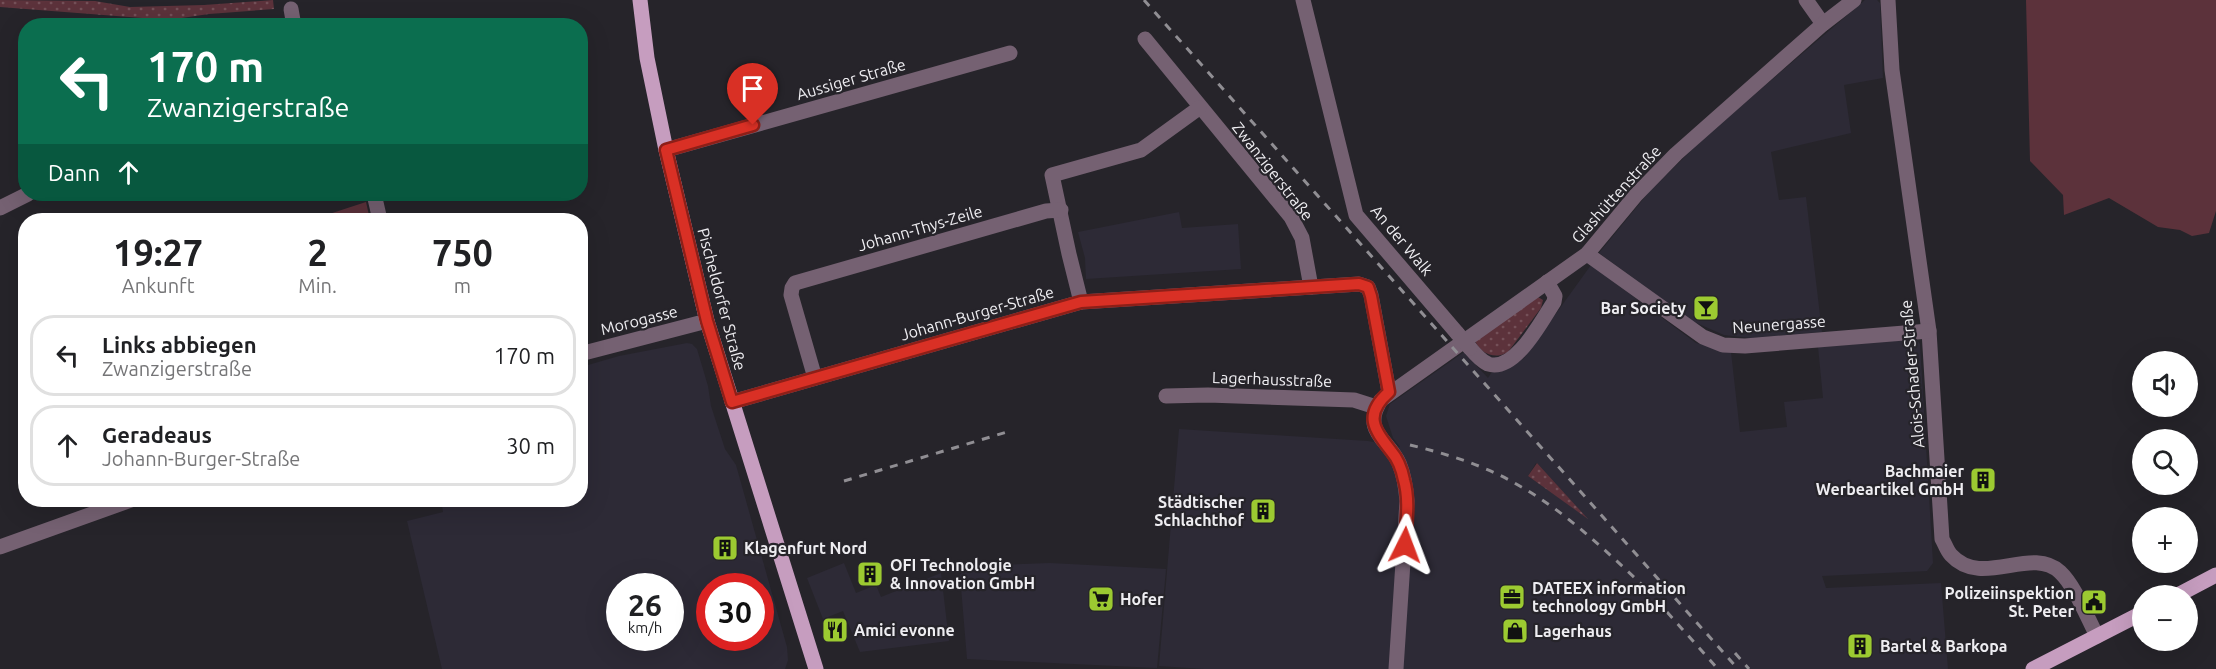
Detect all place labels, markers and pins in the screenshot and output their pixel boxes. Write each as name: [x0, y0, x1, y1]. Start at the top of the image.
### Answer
pin: [727, 63, 778, 125]
bar icon: Bar Society: [1691, 293, 1721, 323]
place label: Bar Society: [1601, 299, 1687, 317]
place label: Bachmaier Werbeartikel GmbH: [1816, 462, 1964, 498]
building icon: Bachmaier Werbeartikel GmbH: [1968, 465, 1998, 495]
place label: Städtischer Schlachthof: [1154, 493, 1244, 529]
building icon: Städtischer Schlachthof: [1248, 496, 1278, 526]
building icon: Klagenfurt Nord: [710, 533, 740, 563]
place label: Klagenfurt Nord: [744, 539, 867, 557]
place label: OFI Technologie & Innovation GmbH: [890, 556, 1035, 592]
building icon: OFI Technologie & Innovation GmbH: [855, 559, 885, 589]
place label: DATEEX information technology GmbH: [1532, 579, 1686, 615]
office icon: DATEEX information technology GmbH: [1497, 582, 1527, 612]
supermarket icon: Hofer: [1086, 584, 1116, 614]
place label: Polizeiinspektion St. Peter: [1945, 584, 2074, 620]
public building icon: Polizeiinspektion St. Peter: [2079, 587, 2109, 617]
place label: Hofer: [1120, 590, 1164, 608]
restaurant icon: Amici evonne: [820, 615, 850, 645]
shop icon: Lagerhaus: [1500, 616, 1530, 646]
place label: Amici evonne: [854, 621, 955, 639]
place label: Lagerhaus: [1534, 622, 1612, 640]
building icon: Bartel & Barkopa: [1845, 631, 1875, 661]
place label: Bartel & Barkopa: [1880, 637, 2007, 655]

